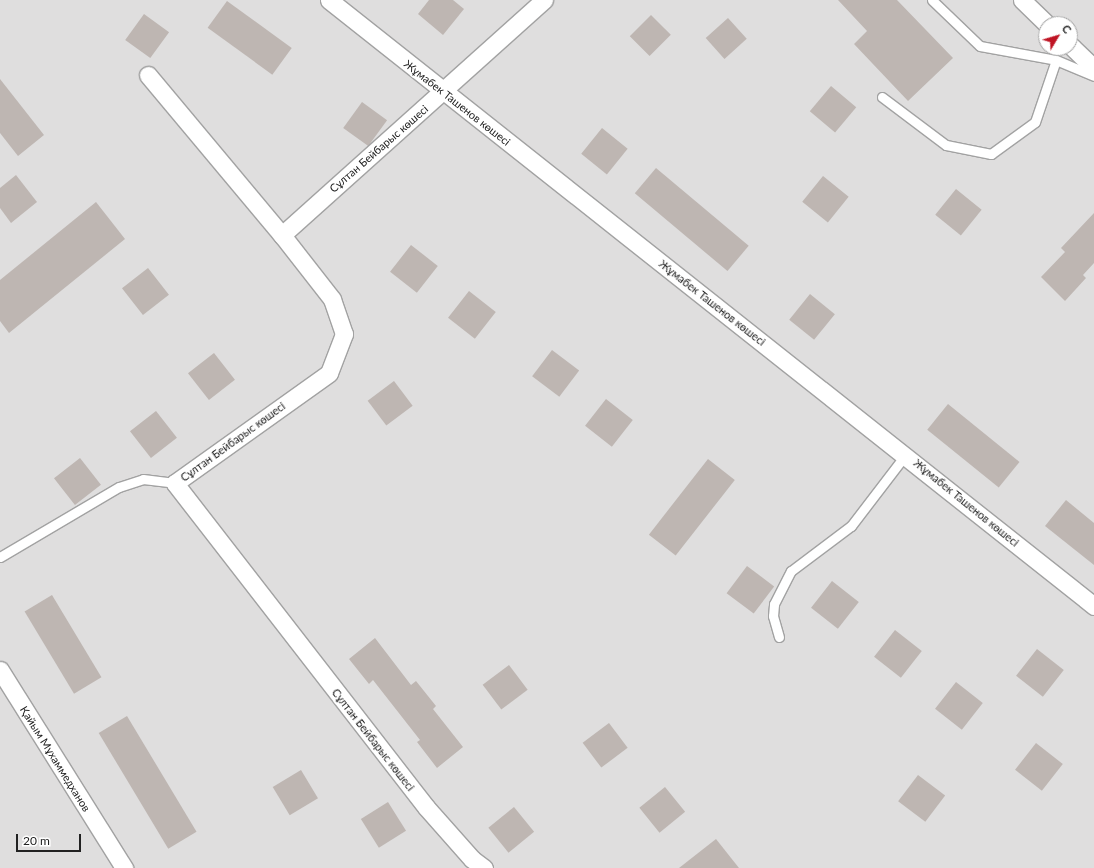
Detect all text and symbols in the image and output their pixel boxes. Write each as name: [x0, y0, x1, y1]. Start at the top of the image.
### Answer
north arrow: [1038, 16, 1078, 56]
text: С: [1060, 22, 1074, 36]
street label: Жұмабек Ташенов көшесі: [401, 57, 513, 149]
street label: Сұлтан Бейбарыс көшесі: [327, 103, 431, 195]
street label: Жұмабек Ташенов көшесі: [656, 257, 768, 349]
street label: Сұлтан Бейбарыс көшесі: [178, 400, 288, 484]
street label: Жұмабек Ташенов көшесі: [911, 457, 1021, 549]
street label: Сұлтан Бейбарыс көшесі: [329, 686, 417, 794]
street label: Қайым Мұхаммедханов: [17, 704, 93, 814]
scale bar: [18, 826, 83, 852]
text: 20 m: [23, 833, 50, 848]

